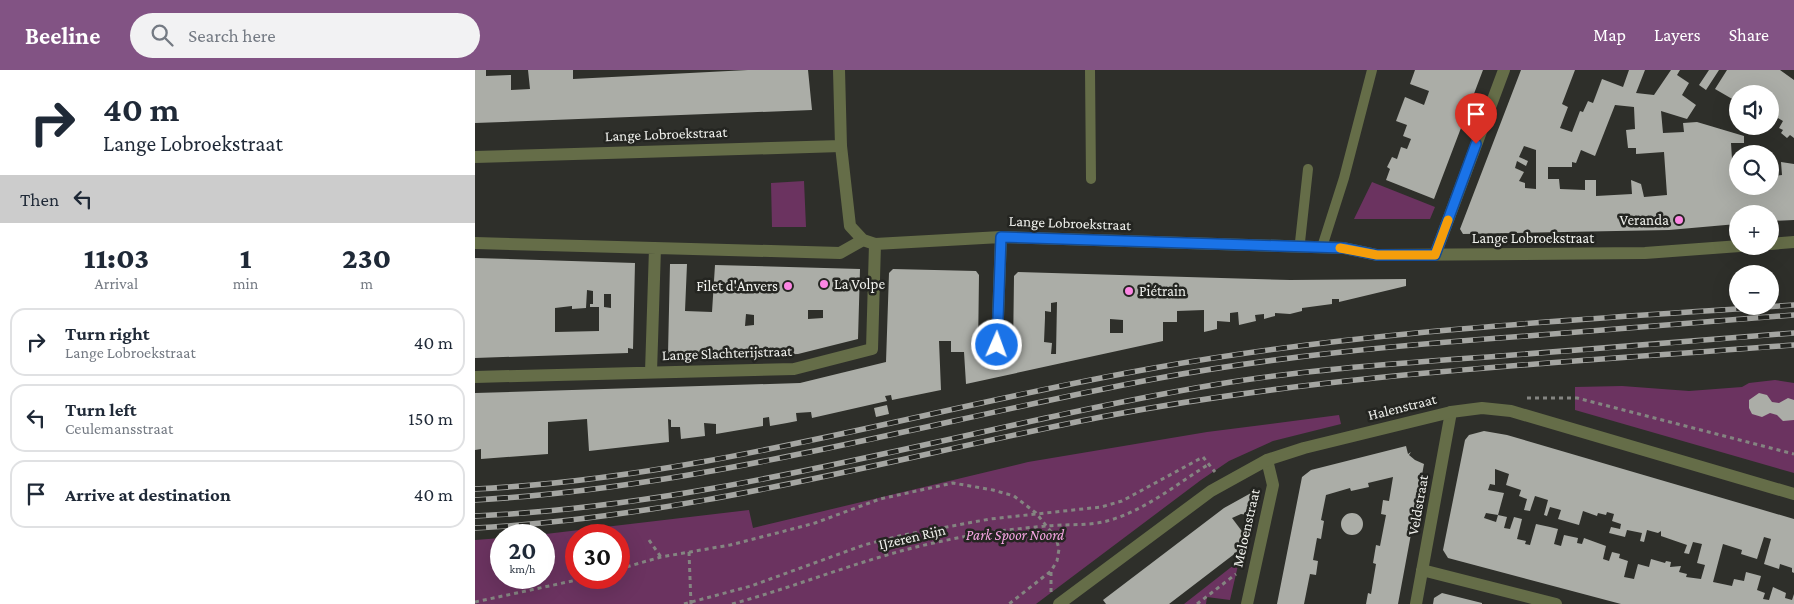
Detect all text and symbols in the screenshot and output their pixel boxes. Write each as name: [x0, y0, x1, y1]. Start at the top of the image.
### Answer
search box: [130, 13, 480, 58]
icon: search: [148, 21, 176, 49]
text: Beeline: [25, 22, 100, 49]
text: Search here: [188, 25, 276, 46]
text: Map: [1593, 25, 1626, 45]
text: Layers: [1654, 25, 1701, 45]
text: Share: [1729, 25, 1769, 45]
map controls: [1729, 85, 1779, 315]
button: sound: [1729, 85, 1779, 135]
icon: right: [20, 90, 85, 155]
text: 40 m: [103, 90, 180, 129]
pin: [1455, 93, 1497, 144]
icon: arrive: [1462, 100, 1490, 128]
street label: Lange Lobroekstraat: [604, 124, 729, 145]
text: Lange Lobroekstraat: [103, 131, 283, 156]
button: search: [1729, 145, 1779, 195]
icon: left: [69, 185, 97, 213]
text: Then: [20, 189, 59, 210]
button: +: [1729, 205, 1779, 255]
place label: Veranda: [1620, 212, 1669, 228]
street label: Lange Lobroekstraat: [1008, 213, 1133, 234]
marker: Veranda: [1673, 214, 1685, 226]
street label: Lange Lobroekstraat: [1472, 230, 1595, 247]
text: 11:03: [84, 241, 149, 274]
text: 1: [240, 241, 251, 274]
text: 230: [342, 241, 391, 274]
button: −: [1729, 265, 1779, 315]
text: Arrival: [95, 275, 138, 292]
text: min: [233, 275, 258, 292]
text: m: [360, 275, 373, 292]
place label: La Volpe: [834, 276, 885, 293]
place label: Filet d'Anvers: [696, 278, 778, 294]
marker: La Volpe: [818, 278, 830, 290]
marker: Filet d'Anvers: [782, 280, 794, 292]
place label: Piétrain: [1139, 283, 1186, 299]
marker: Piétrain: [1123, 285, 1135, 297]
position arrow: [970, 318, 1022, 370]
text: Turn right: [65, 323, 150, 344]
icon: right: [22, 328, 50, 356]
text: 40 m: [414, 332, 453, 353]
street label: Lange Slachterijstraat: [662, 343, 793, 364]
text: Lange Lobroekstraat: [65, 344, 196, 361]
street label: Halenstraat: [1366, 391, 1439, 423]
text: Turn left: [65, 399, 137, 420]
icon: left: [22, 404, 50, 432]
text: 150 m: [408, 408, 453, 429]
text: Ceulemansstraat: [65, 420, 173, 437]
street label: Veldstraat: [1405, 473, 1431, 536]
icon: arrive: [22, 480, 50, 508]
text: Arrive at destination: [65, 484, 231, 505]
text: 40 m: [414, 484, 453, 505]
street label: Meloenstraat: [1229, 486, 1263, 569]
street label: IJzeren Rijn: [877, 522, 947, 553]
speed limit sign: 30: [565, 524, 630, 589]
park label: Park Spoor Noord: [966, 527, 1065, 544]
text: 20: [509, 537, 536, 564]
text: km/h: [510, 562, 535, 576]

